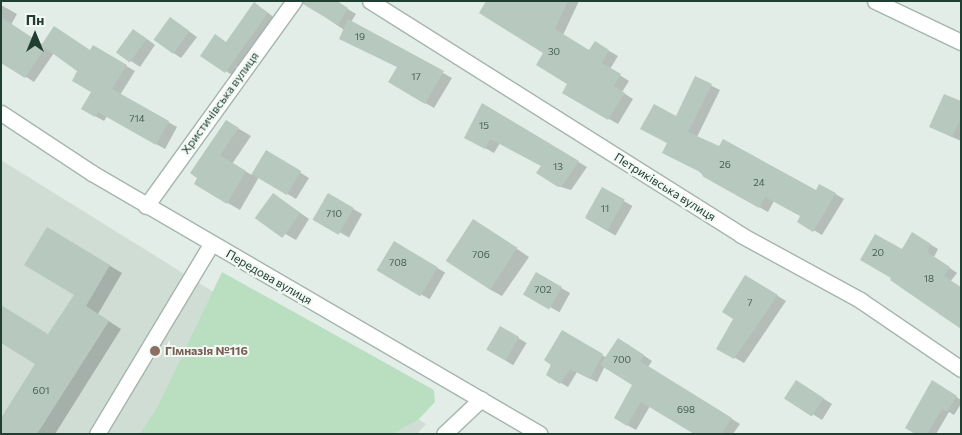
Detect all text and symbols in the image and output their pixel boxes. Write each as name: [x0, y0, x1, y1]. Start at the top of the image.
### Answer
north arrow: [10, 10, 60, 60]
text: Пн: [26, 11, 44, 28]
house number: 19: [355, 31, 365, 43]
house number: 30: [548, 46, 560, 58]
street label: Христичівська вулиця: [178, 49, 262, 157]
house number: 17: [411, 71, 421, 83]
house number: 714: [129, 113, 145, 125]
house number: 15: [479, 120, 489, 132]
street label: Петриківська вулиця: [612, 150, 718, 224]
house number: 26: [719, 159, 731, 171]
house number: 13: [553, 161, 563, 173]
house number: 24: [753, 177, 765, 189]
house number: 11: [601, 203, 609, 215]
house number: 710: [326, 208, 342, 220]
street label: Передова вулиця: [223, 247, 315, 307]
house number: 20: [872, 247, 884, 259]
house number: 706: [472, 249, 490, 261]
house number: 708: [389, 257, 407, 269]
house number: 18: [924, 273, 934, 285]
house number: 702: [534, 284, 552, 296]
house number: 7: [747, 297, 753, 309]
place label: Гімназія №116: [165, 344, 248, 358]
marker: Гімназія №116: [149, 345, 161, 357]
house number: 700: [613, 354, 631, 366]
house number: 601: [33, 385, 49, 397]
house number: 698: [677, 404, 695, 416]

